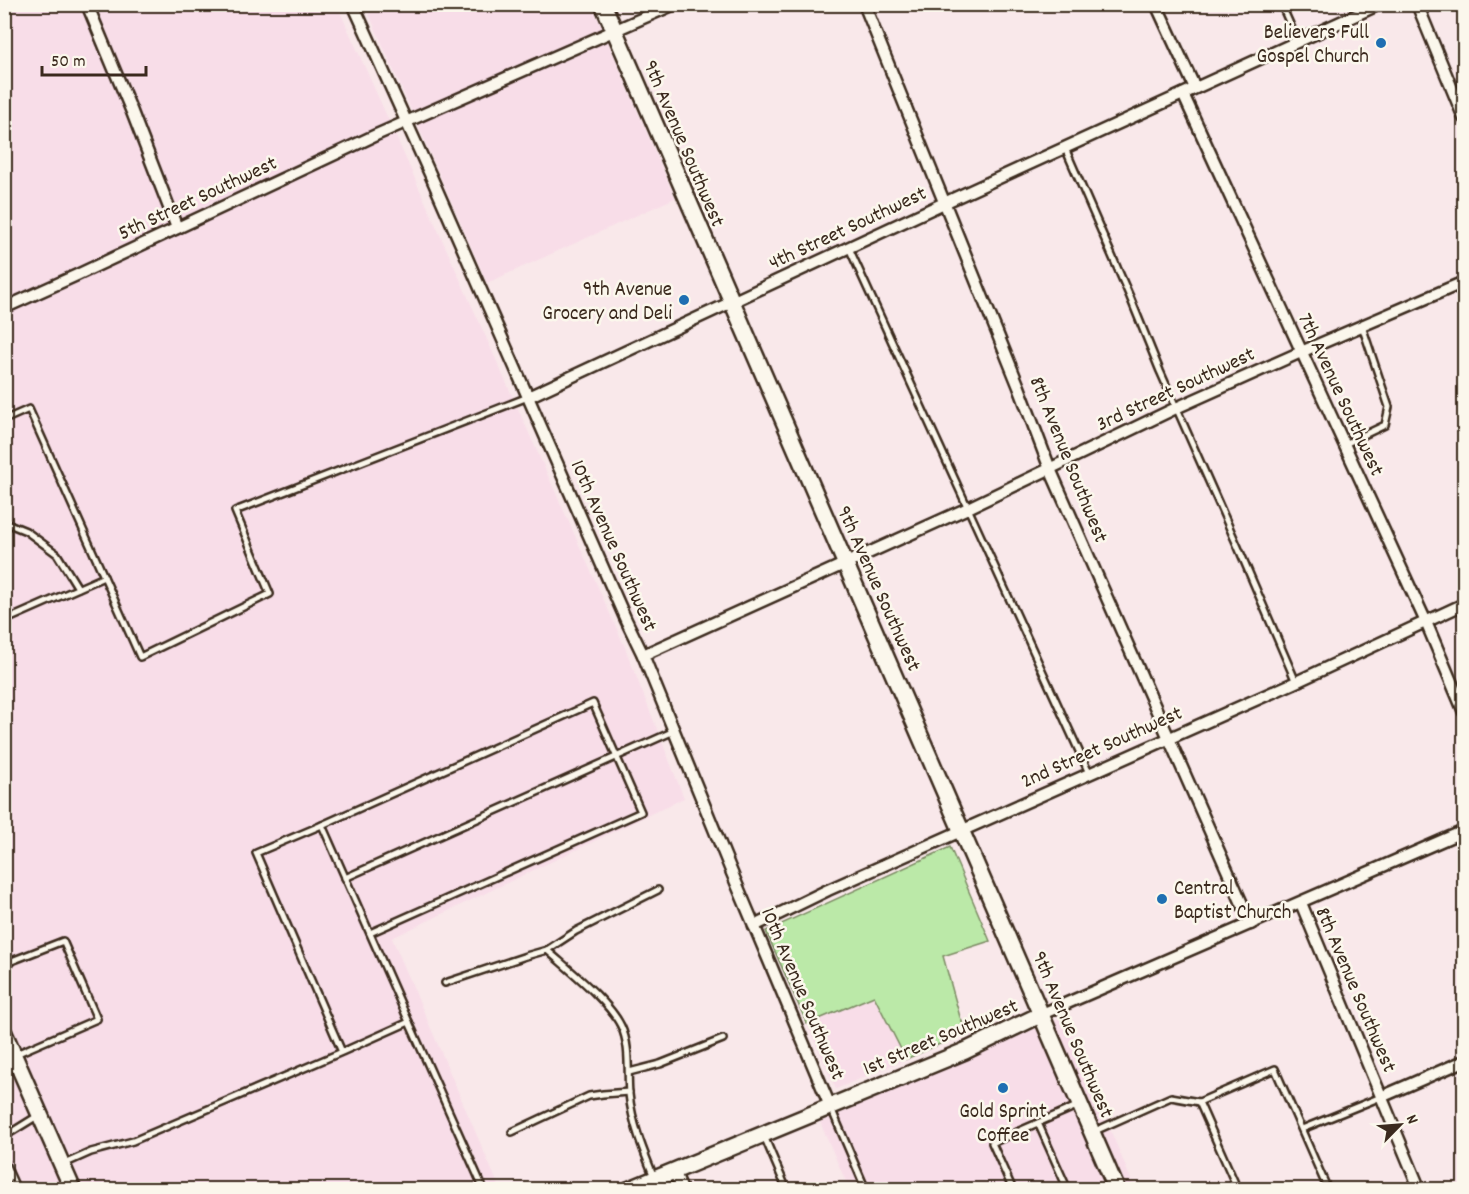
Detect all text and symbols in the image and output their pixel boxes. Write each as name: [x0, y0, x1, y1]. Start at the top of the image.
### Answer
place label: Believers Full Gospel Church: [1257, 19, 1369, 73]
marker: Believers Full Gospel Church: [1374, 36, 1388, 50]
scale bar: [42, 39, 146, 77]
text: 50 m: [51, 50, 86, 75]
street label: 9th Avenue Southwest: [634, 56, 731, 232]
street label: 5th Street Southwest: [114, 150, 283, 250]
street label: 4th Street Southwest: [764, 180, 932, 279]
place label: 9th Avenue Grocery and Deli: [542, 276, 672, 330]
marker: 9th Avenue Grocery and Deli: [677, 293, 691, 307]
street label: 7th Avenue Southwest: [1288, 309, 1390, 482]
street label: 3rd Street Southwest: [1092, 341, 1261, 441]
street label: 8th Avenue Southwest: [1020, 372, 1114, 548]
street label: 10th Avenue Southwest: [561, 456, 664, 637]
street label: 9th Avenue Southwest: [827, 502, 927, 677]
street label: 2nd Street Southwest: [1017, 700, 1188, 798]
place label: Central Baptist Church: [1174, 875, 1291, 929]
marker: Central Baptist Church: [1155, 892, 1169, 906]
street label: 10th Avenue Southwest: [751, 903, 851, 1085]
street label: 8th Avenue Southwest: [1306, 903, 1403, 1078]
street label: 9th Avenue Southwest: [1023, 947, 1120, 1123]
street label: 1st Street Southwest: [859, 992, 1024, 1085]
marker: Gold Sprint Coffee: [996, 1081, 1010, 1095]
north arrow: [1370, 1095, 1430, 1155]
place label: Gold Sprint Coffee: [959, 1098, 1047, 1152]
text: N: [1399, 1111, 1423, 1128]

